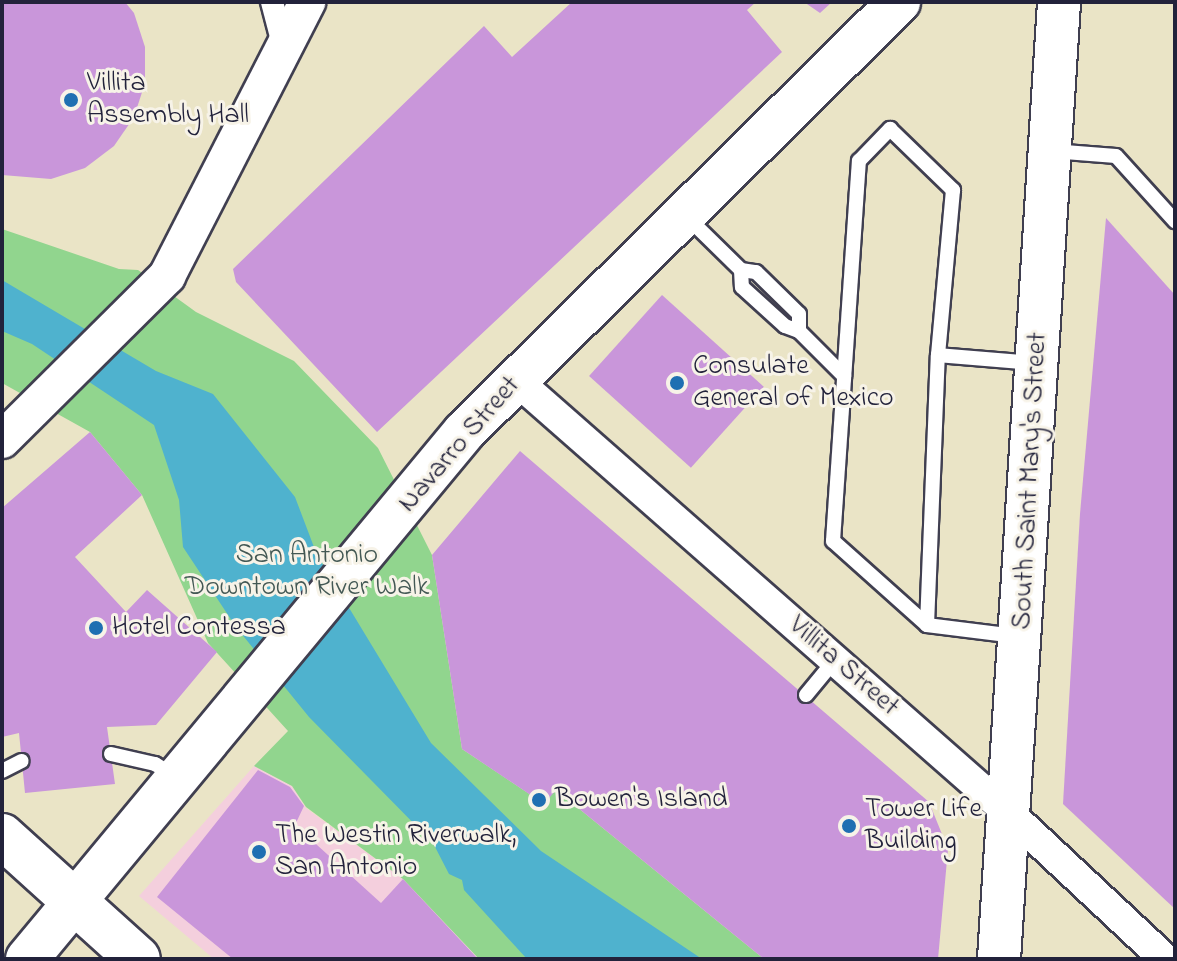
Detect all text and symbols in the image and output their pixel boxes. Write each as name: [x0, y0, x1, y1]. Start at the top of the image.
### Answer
place label: Villita Assembly Hall: [87, 67, 249, 133]
marker: Villita Assembly Hall: [62, 91, 80, 109]
street label: South Saint Mary's Street: [1006, 332, 1056, 630]
place label: Consulate General of Mexico: [693, 350, 894, 416]
street label: Navarro Street: [392, 370, 528, 520]
marker: Consulate General of Mexico: [668, 374, 686, 392]
park label: San Antonio Downtown River Walk: [185, 539, 429, 605]
street label: Villita Street: [781, 610, 905, 724]
place label: Hotel Contessa: [112, 611, 286, 645]
marker: Hotel Contessa: [87, 619, 105, 637]
place label: Bowen's Island: [555, 783, 727, 817]
marker: Bowen's Island: [530, 791, 548, 809]
place label: Tower Life Building: [865, 793, 982, 859]
marker: Tower Life Building: [840, 817, 858, 835]
place label: The Westin Riverwalk, San Antonio: [275, 819, 516, 885]
marker: The Westin Riverwalk, San Antonio: [250, 843, 268, 861]

